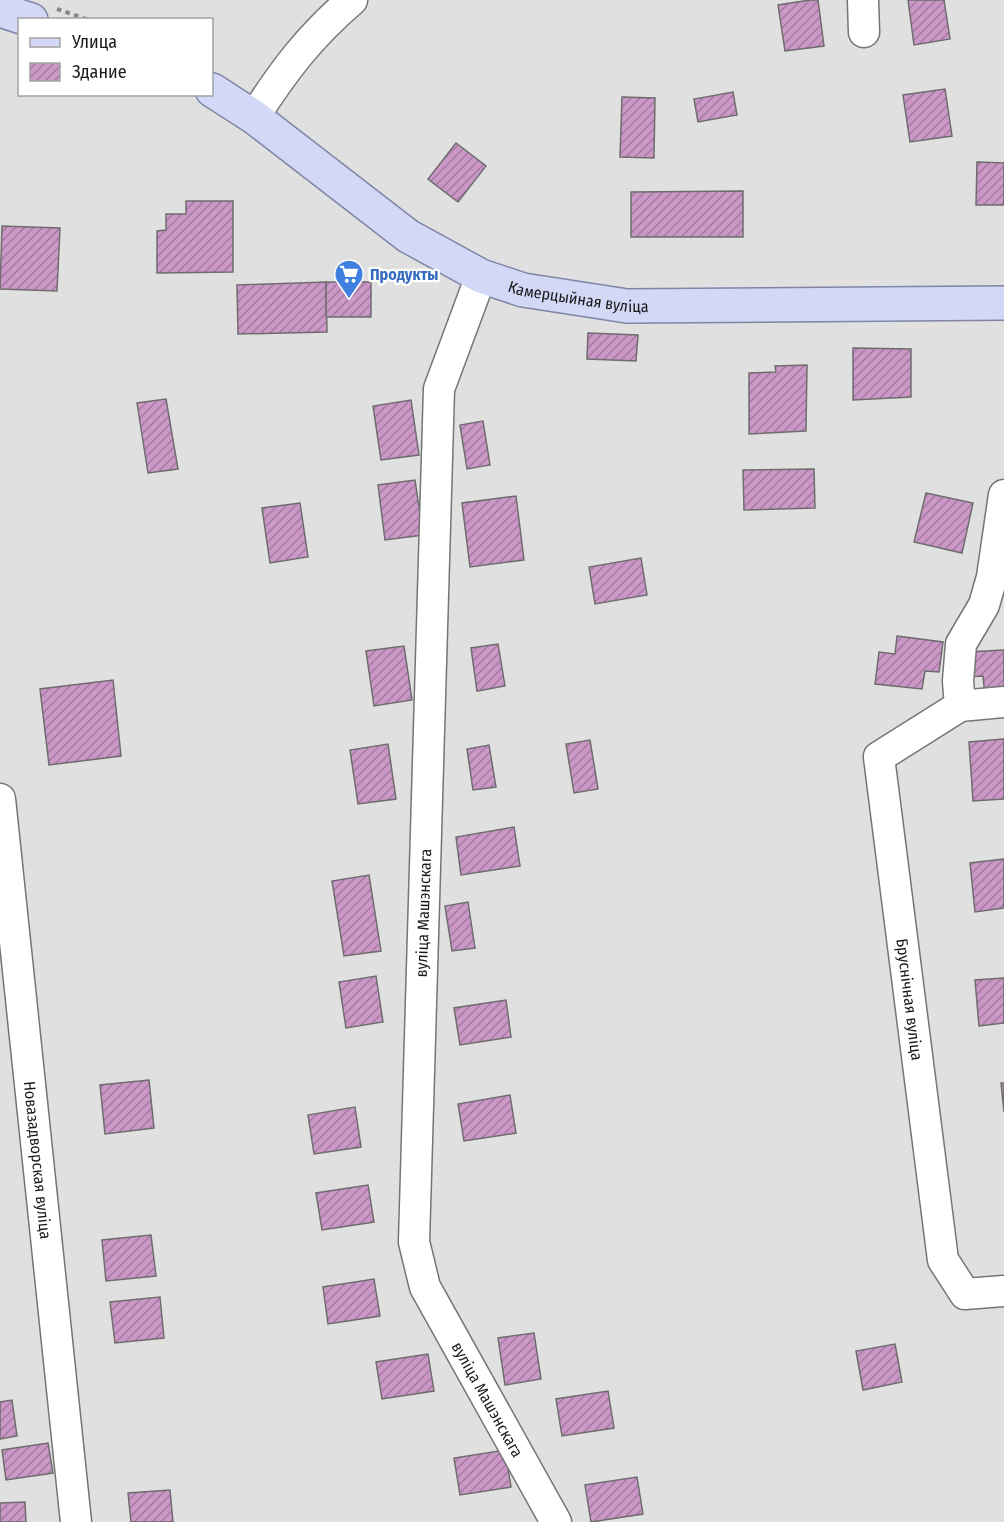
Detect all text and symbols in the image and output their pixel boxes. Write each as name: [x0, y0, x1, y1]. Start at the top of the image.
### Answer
legend: [18, 18, 213, 96]
text: Улица: [71, 31, 117, 53]
text: Здание: [72, 61, 127, 83]
supermarket icon: Продукты: [333, 258, 365, 300]
place label: Продукты: [370, 265, 438, 284]
street label: Камерцыйная вуліца: [506, 277, 649, 316]
street label: вуліца Машэнскага: [412, 848, 435, 978]
street label: Бруснічная вуліца: [892, 937, 927, 1062]
street label: Новазадворская вуліца: [20, 1080, 55, 1240]
street label: вуліца Машэнскага: [448, 1339, 527, 1461]

